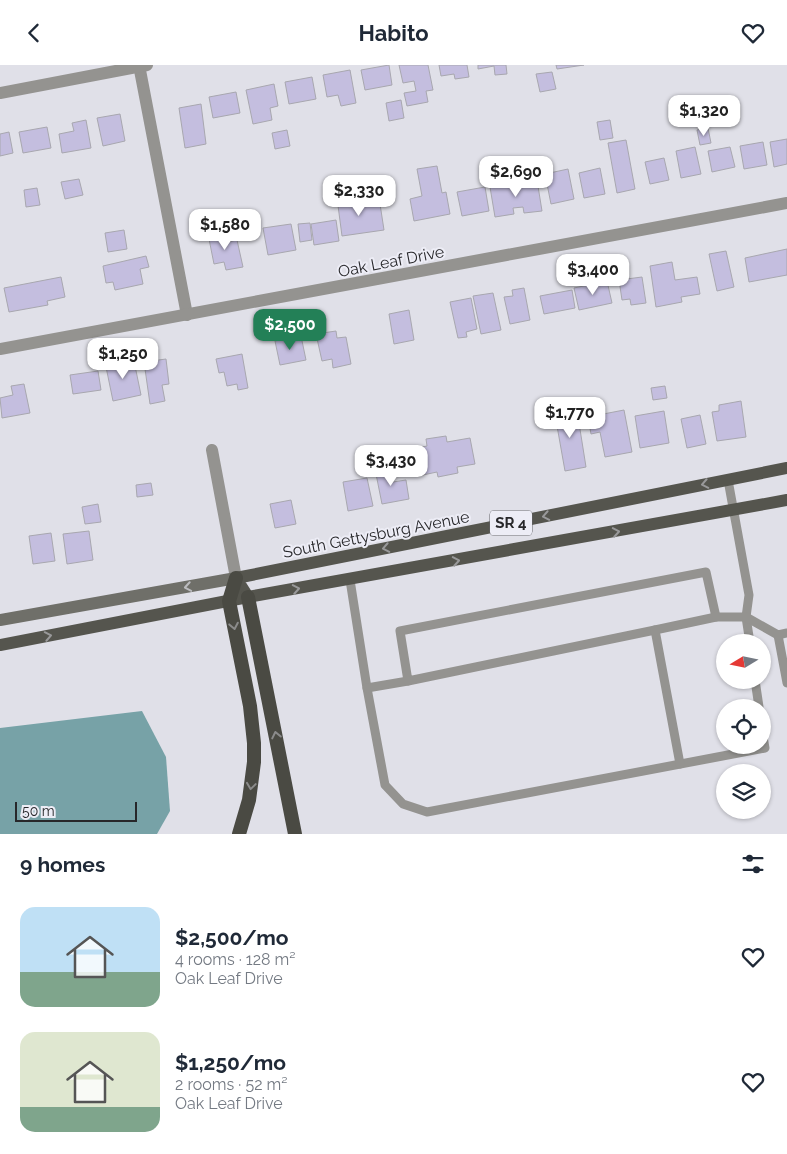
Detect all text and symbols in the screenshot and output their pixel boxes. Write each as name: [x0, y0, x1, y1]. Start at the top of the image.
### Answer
icon: back: [20, 19, 48, 47]
icon: heart: [739, 19, 767, 47]
text: Habito: [358, 20, 429, 46]
pin: $1,320: [663, 95, 745, 137]
text: $1,320: [679, 101, 729, 120]
pin: $2,690: [475, 155, 557, 198]
text: $2,690: [490, 162, 542, 181]
pin: $2,330: [318, 175, 400, 217]
text: $2,330: [334, 181, 384, 200]
pin: $1,580: [184, 209, 266, 251]
text: $1,580: [200, 215, 250, 234]
street label: Oak Leaf Drive: [336, 242, 446, 281]
pin: $3,400: [552, 253, 634, 296]
text: $3,400: [567, 260, 619, 279]
pin: $2,500: [249, 309, 331, 351]
text: $2,500: [264, 315, 316, 334]
pin: $1,250: [82, 337, 164, 380]
text: $1,250: [98, 344, 148, 363]
pin: $1,770: [529, 397, 611, 439]
text: $1,770: [545, 403, 595, 422]
pin: $3,430: [350, 445, 432, 487]
text: $3,430: [366, 451, 416, 470]
one-way arrow: [700, 479, 709, 489]
street label: South Gettysburg Avenue: [281, 507, 471, 562]
road number: SR 4: [490, 511, 532, 535]
one-way arrow: [541, 511, 550, 521]
one-way arrow: [612, 528, 621, 538]
one-way arrow: [382, 542, 391, 553]
one-way arrow: [452, 556, 461, 566]
one-way arrow: [183, 581, 192, 591]
one-way arrow: [292, 584, 301, 594]
one-way arrow: [228, 621, 239, 630]
one-way arrow: [44, 632, 52, 642]
north arrow: [716, 634, 771, 689]
map controls: [716, 634, 771, 819]
button: locate: [716, 699, 771, 754]
one-way arrow: [271, 730, 281, 739]
button: layers: [716, 764, 771, 819]
one-way arrow: [246, 783, 257, 791]
scale bar: [15, 799, 138, 822]
text: 50 m: [22, 803, 55, 819]
icon: filters: [739, 850, 767, 878]
text: 9 homes: [20, 852, 105, 877]
text: $2,500/mo: [175, 925, 288, 950]
icon: home: [60, 927, 120, 987]
icon: heart: [739, 943, 767, 971]
text: 4 rooms · 128 m²: [175, 950, 296, 969]
text: Oak Leaf Drive: [175, 969, 283, 988]
text: $1,250/mo: [175, 1050, 286, 1075]
icon: home: [60, 1052, 120, 1112]
icon: heart: [739, 1068, 767, 1096]
text: 2 rooms · 52 m²: [175, 1075, 287, 1094]
text: Oak Leaf Drive: [175, 1094, 283, 1113]

